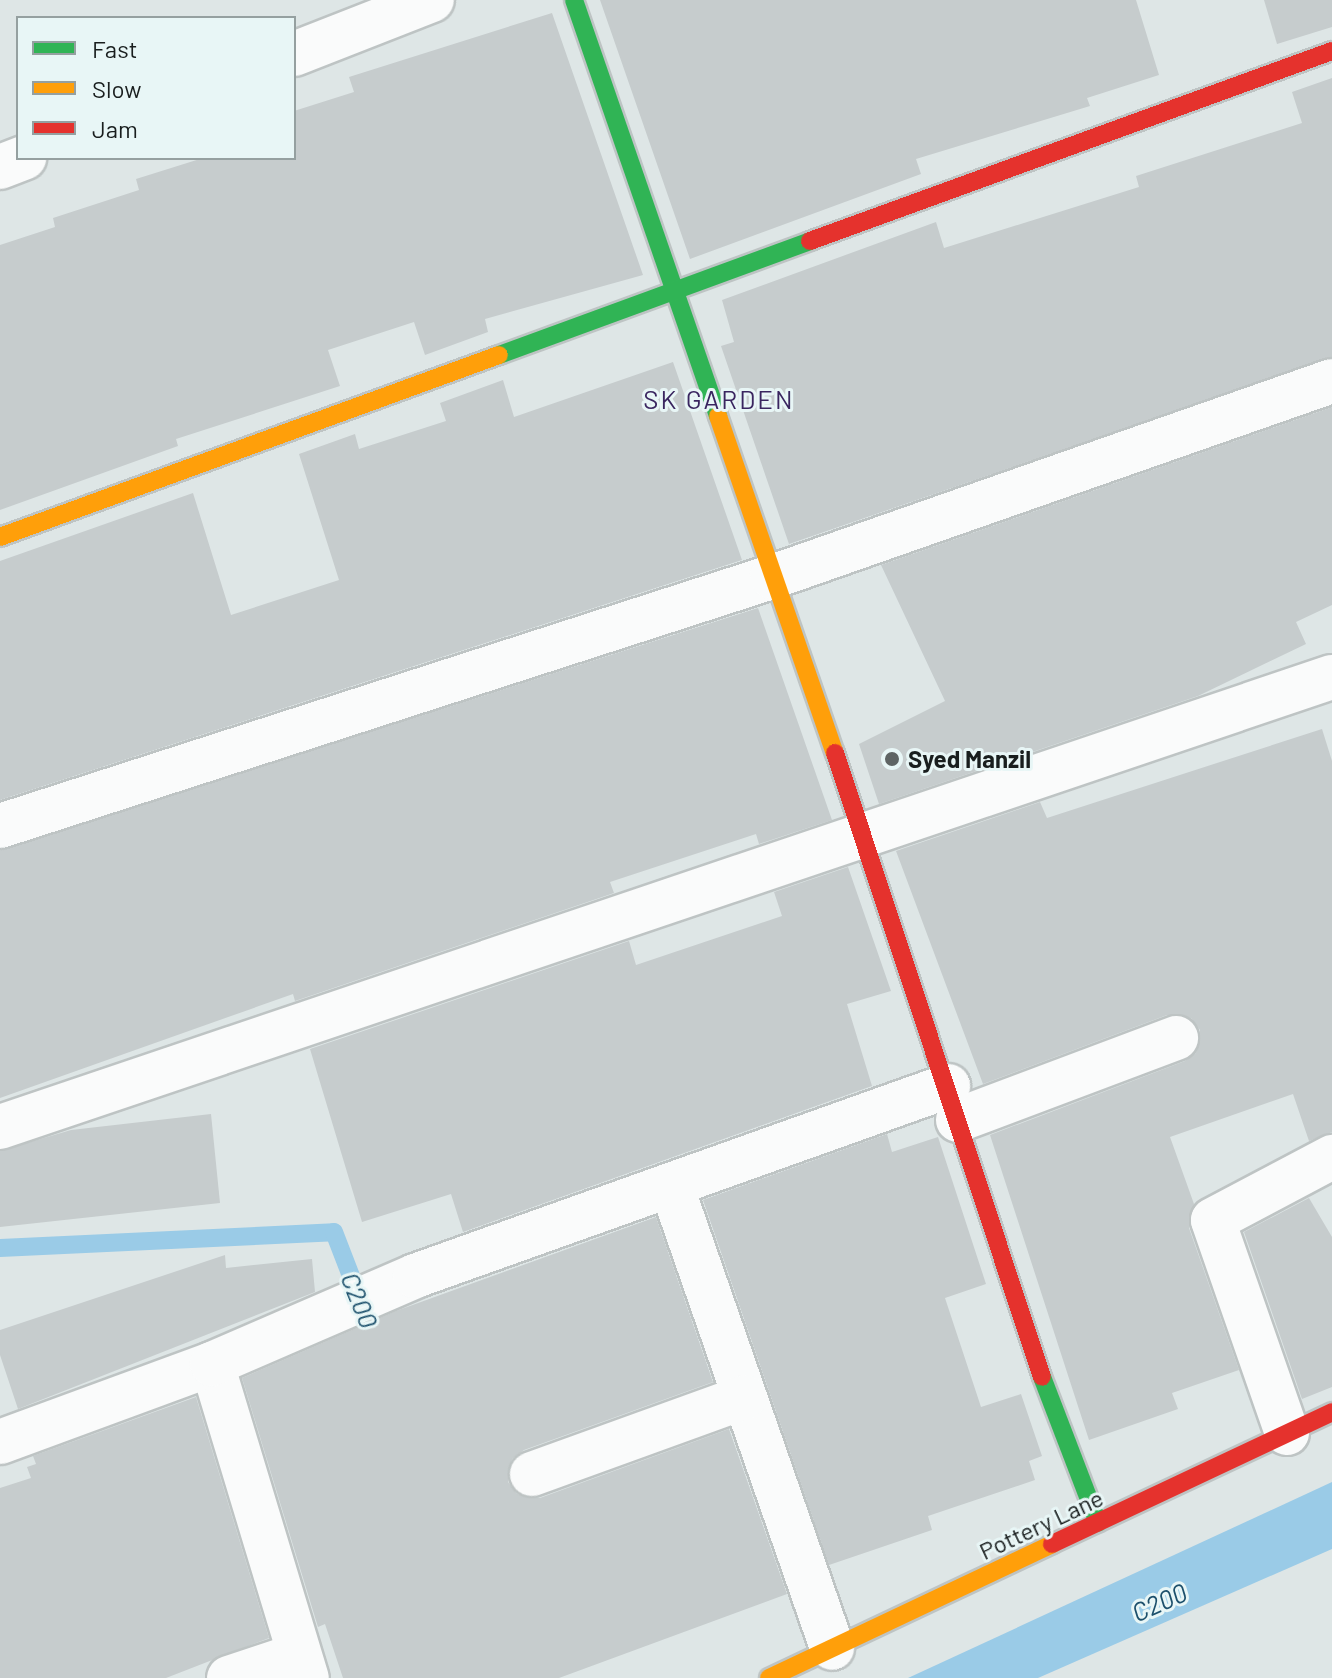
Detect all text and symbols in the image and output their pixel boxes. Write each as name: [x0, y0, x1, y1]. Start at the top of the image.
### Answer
legend: [16, 16, 296, 160]
text: Fast: [92, 34, 137, 63]
text: Slow: [92, 74, 141, 103]
text: Jam: [92, 114, 138, 143]
district label: SK GARDEN: [643, 383, 795, 415]
place label: Syed Manzil: [908, 745, 1031, 773]
marker: Syed Manzil: [883, 750, 901, 768]
water label: C200: [335, 1268, 385, 1332]
street label: Pottery Lane: [974, 1483, 1108, 1565]
water label: C200: [1126, 1576, 1192, 1628]

